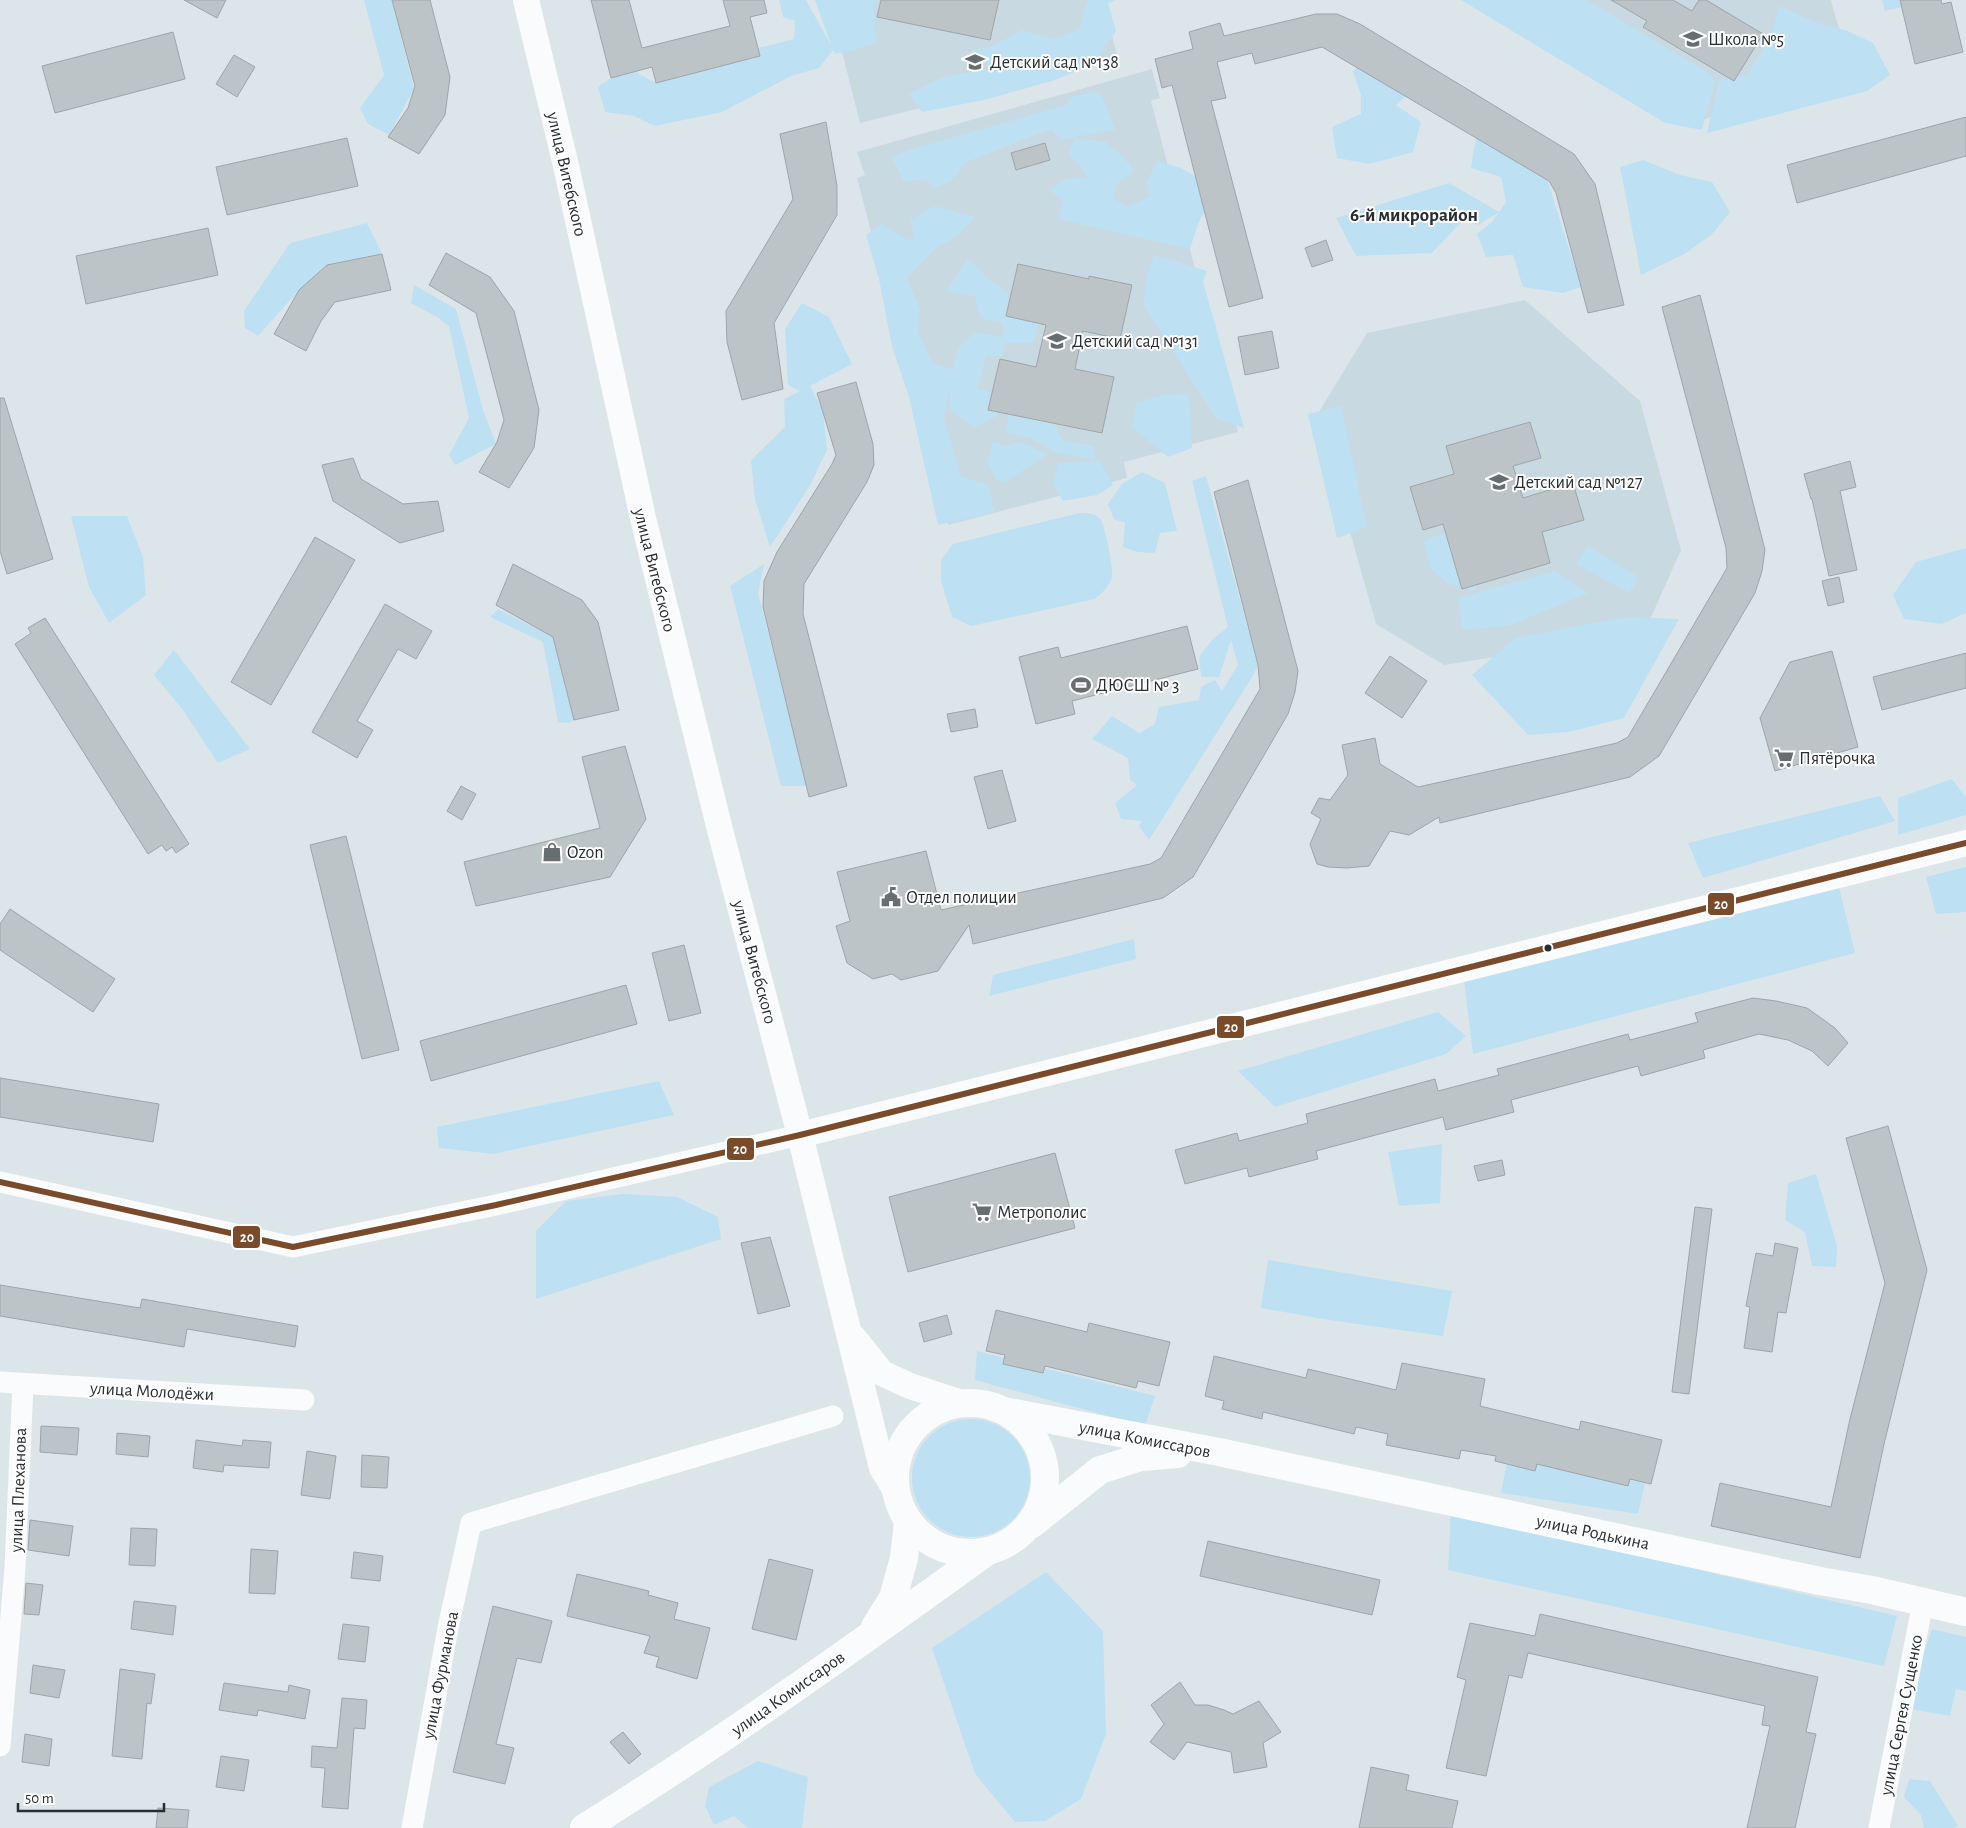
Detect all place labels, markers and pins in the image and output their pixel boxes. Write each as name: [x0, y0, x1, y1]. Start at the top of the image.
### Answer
school or university icon: Школа №5: [1682, 28, 1704, 50]
place label: Школа №5: [1708, 31, 1784, 49]
school or university icon: Детский сад №138: [964, 51, 986, 73]
place label: Детский сад №138: [990, 54, 1119, 72]
school or university icon: Детский сад №131: [1046, 330, 1068, 352]
place label: Детский сад №131: [1072, 333, 1198, 351]
school or university icon: Детский сад №127: [1488, 471, 1510, 493]
place label: Детский сад №127: [1514, 474, 1642, 492]
sports icon: ДЮСШ № 3: [1070, 674, 1092, 696]
place label: ДЮСШ № 3: [1096, 677, 1179, 695]
supermarket icon: Пятёрочка: [1773, 747, 1795, 769]
place label: Пятёрочка: [1799, 750, 1876, 768]
shop icon: Ozon: [541, 841, 563, 863]
place label: Ozon: [567, 844, 604, 862]
public building icon: Отдел полиции: [880, 886, 902, 908]
place label: Отдел полиции: [906, 889, 1017, 907]
unlabelled marker: [1543, 943, 1553, 953]
supermarket icon: Метрополис: [971, 1201, 993, 1223]
place label: Метрополис: [997, 1204, 1087, 1222]

